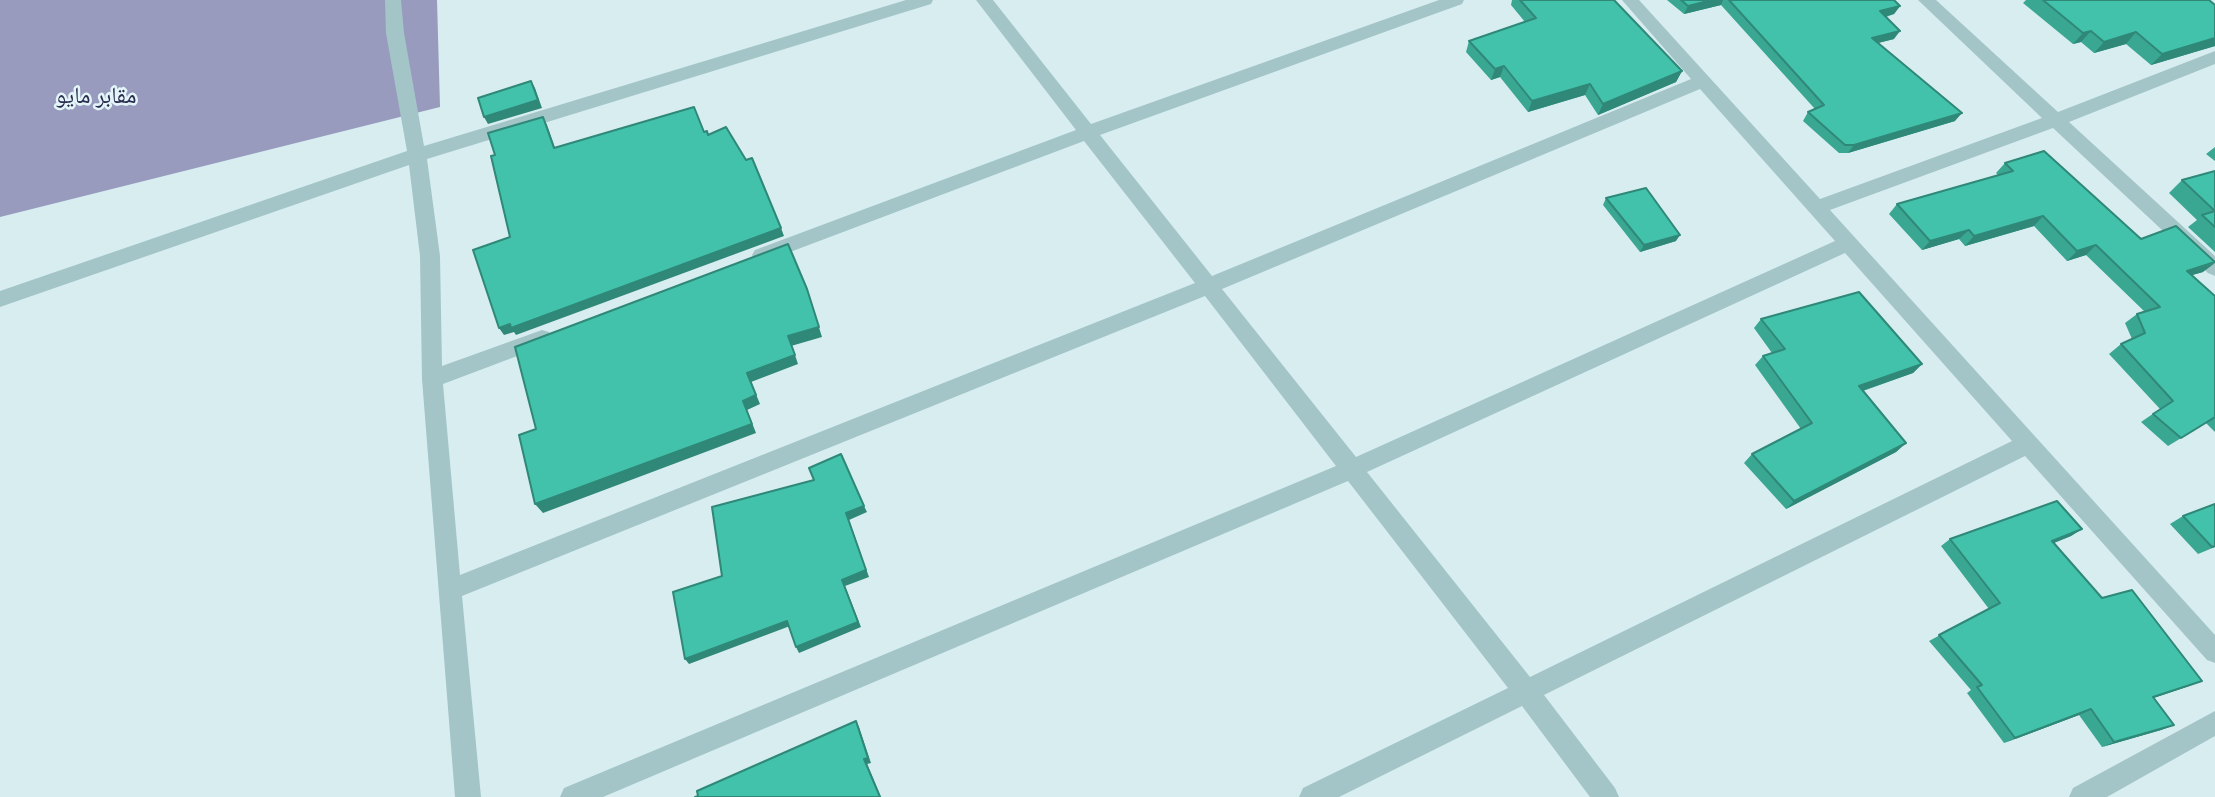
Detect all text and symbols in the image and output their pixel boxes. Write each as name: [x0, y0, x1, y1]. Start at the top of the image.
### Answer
park label: مقابر مايو: [56, 81, 136, 109]

